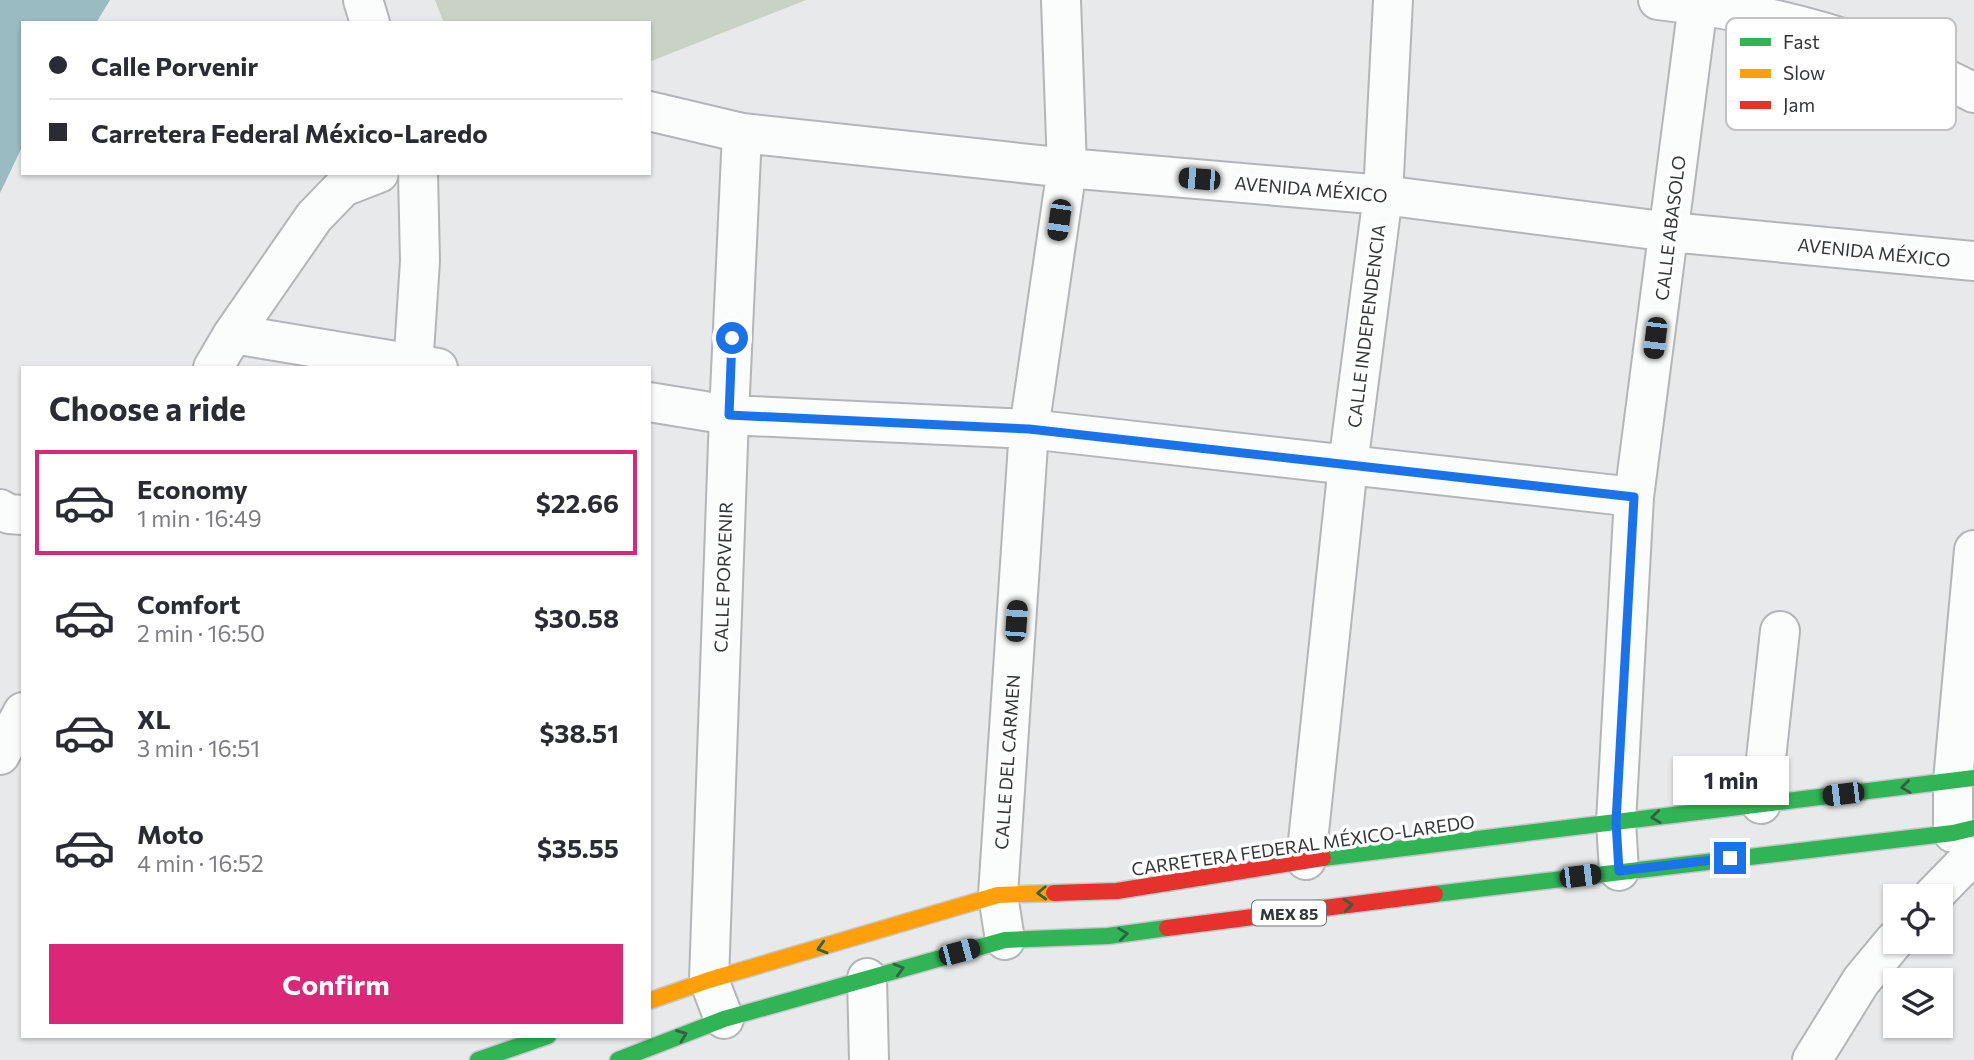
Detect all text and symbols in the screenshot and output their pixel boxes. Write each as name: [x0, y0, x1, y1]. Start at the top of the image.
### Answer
legend: [1726, 18, 1956, 130]
text: Fast: [1783, 30, 1820, 53]
text: Calle Porvenir: [91, 50, 258, 81]
text: Slow: [1783, 61, 1825, 84]
text: Jam: [1783, 93, 1815, 116]
text: Carretera Federal México-Laredo: [91, 117, 488, 148]
street label: CALLE ABASOLO: [1650, 154, 1690, 302]
car: [1178, 167, 1221, 191]
street label: AVENIDA MÉXICO: [1234, 171, 1388, 207]
car: [1046, 198, 1073, 242]
street label: CALLE INDEPENDENCIA: [1343, 223, 1389, 429]
street label: AVENIDA MÉXICO: [1796, 233, 1952, 271]
car: [1643, 316, 1668, 360]
route start: [716, 322, 748, 354]
text: Choose a ride: [49, 388, 246, 428]
icon: car: [53, 471, 116, 534]
text: Economy: [137, 473, 248, 504]
text: $22.66: [536, 487, 619, 518]
street label: CALLE PORVENIR: [709, 501, 737, 653]
text: 1 min · 16:49: [137, 504, 262, 532]
icon: car: [53, 586, 116, 649]
text: Comfort: [137, 588, 240, 619]
car: [1005, 599, 1028, 643]
text: $30.58: [534, 602, 619, 633]
text: 2 min · 16:50: [137, 619, 265, 647]
street label: CALLE DEL CARMEN: [990, 674, 1024, 850]
icon: car: [53, 701, 116, 764]
text: XL: [137, 703, 171, 734]
text: $38.51: [539, 717, 619, 748]
text: 3 min · 16:51: [137, 734, 260, 762]
callout: 1 min: [1672, 756, 1788, 806]
text: 1 min: [1704, 766, 1758, 794]
one-way arrow: [1900, 779, 1912, 794]
car: [1821, 781, 1866, 807]
one-way arrow: [1650, 809, 1662, 824]
street label: CARRETERA FEDERAL MÉXICO-LAREDO: [1130, 810, 1476, 880]
icon: car: [53, 816, 116, 879]
text: Moto: [137, 818, 204, 849]
text: $35.55: [537, 832, 619, 863]
route end: [1714, 842, 1746, 874]
text: 4 min · 16:52: [137, 849, 264, 877]
car: [1558, 863, 1603, 889]
map controls: [1883, 884, 1953, 1038]
button: locate: [1883, 884, 1953, 954]
one-way arrow: [1036, 886, 1047, 901]
one-way arrow: [1342, 898, 1354, 913]
road number: MEX 85: [1252, 900, 1326, 925]
one-way arrow: [1117, 926, 1128, 941]
car: [936, 936, 983, 968]
one-way arrow: [816, 940, 828, 955]
button: Confirm: [49, 944, 623, 1024]
one-way arrow: [893, 963, 905, 977]
button: layers: [1883, 968, 1953, 1038]
one-way arrow: [675, 1030, 687, 1044]

